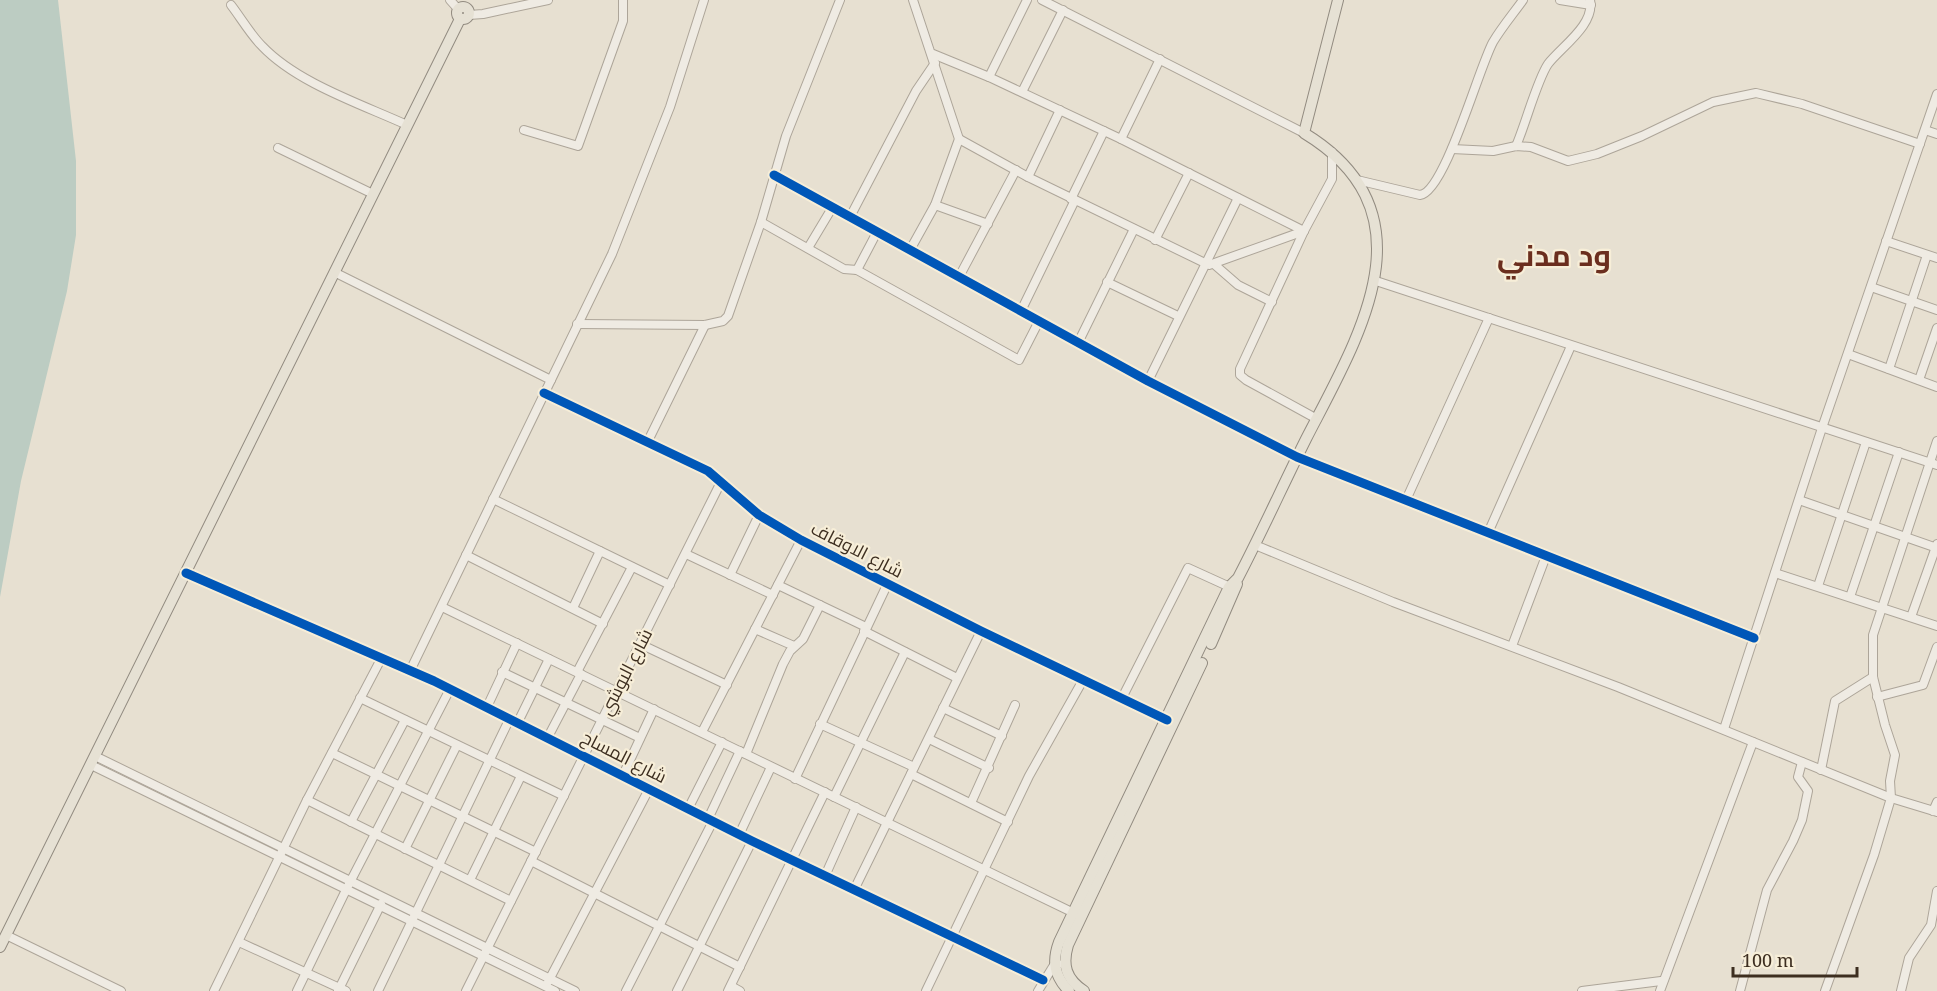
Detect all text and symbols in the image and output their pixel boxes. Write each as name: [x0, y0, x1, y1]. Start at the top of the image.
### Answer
district label: ود مدني: [1497, 234, 1611, 280]
street label: شارع الاوقاف: [807, 516, 908, 584]
street label: شارع البوشي: [593, 624, 659, 720]
street label: شارع المساح: [577, 724, 671, 789]
scale bar: [1733, 940, 1858, 978]
text: 100 m: [1742, 948, 1794, 972]

